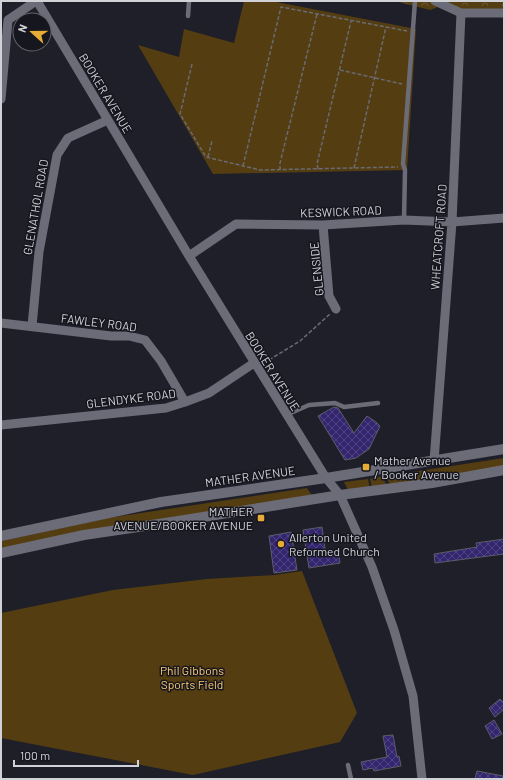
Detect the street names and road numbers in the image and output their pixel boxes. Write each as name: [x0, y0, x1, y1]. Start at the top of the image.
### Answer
street label: BOOKER AVENUE: [77, 50, 135, 136]
street label: GLENATHOL ROAD: [20, 158, 50, 256]
street label: WHEATCROFT ROAD: [427, 184, 449, 290]
street label: KESWICK ROAD: [300, 203, 382, 219]
street label: GLENSIDE: [306, 241, 326, 297]
street label: FAWLEY ROAD: [60, 310, 138, 334]
street label: BOOKER AVENUE: [243, 329, 303, 413]
street label: GLENDYKE ROAD: [86, 386, 176, 410]
street label: MATHER AVENUE: [204, 463, 296, 489]

